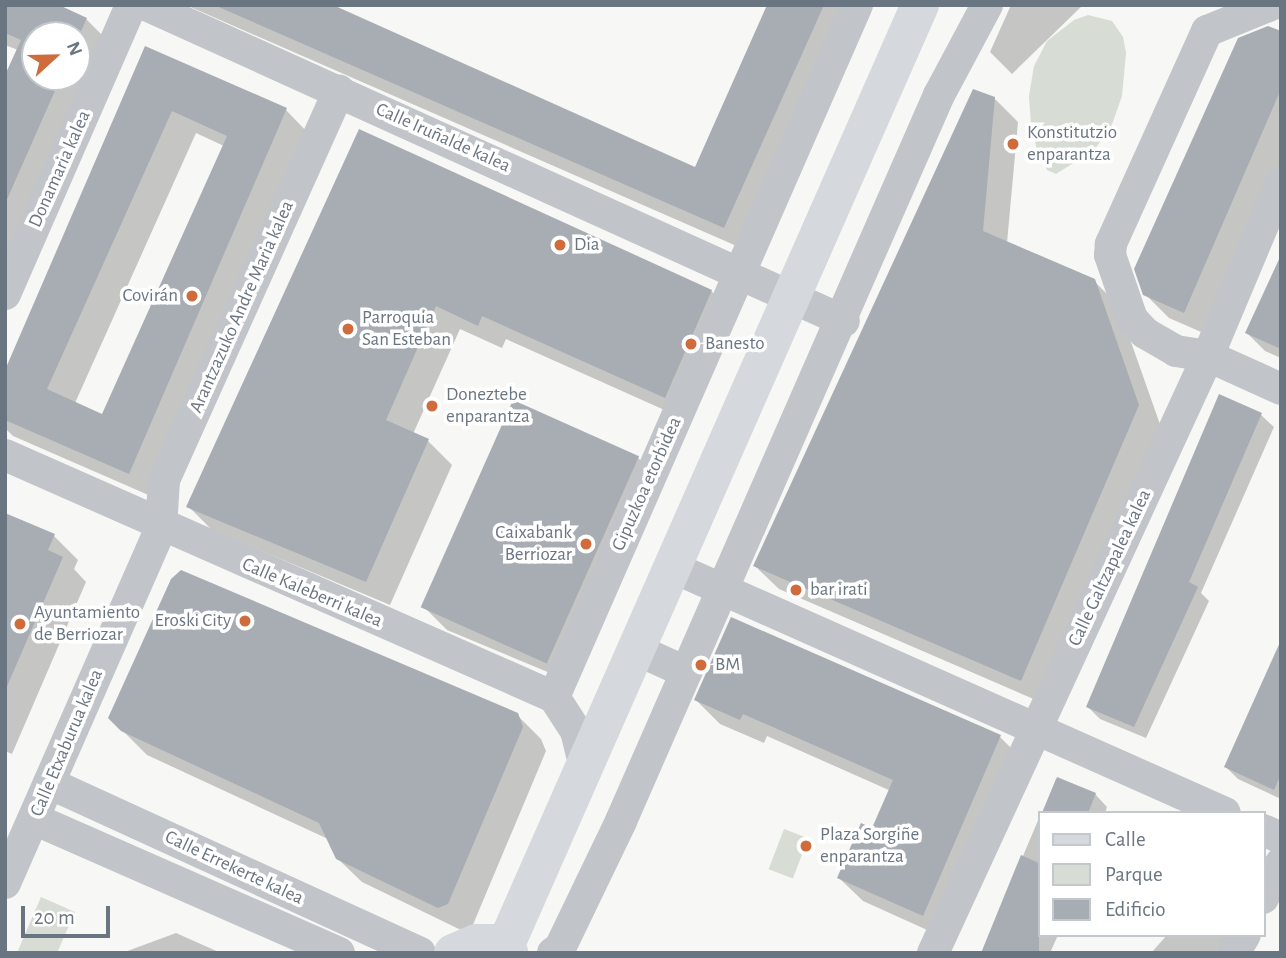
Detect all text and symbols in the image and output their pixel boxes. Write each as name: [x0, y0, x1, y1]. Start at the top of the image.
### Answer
north arrow: [21, 21, 91, 91]
text: N: [63, 39, 85, 58]
street label: Calle Iruñalde kalea: [372, 98, 514, 178]
street label: Donamaria kalea: [24, 107, 96, 231]
place label: Konstitutzio enparantza: [1027, 122, 1117, 166]
marker: Konstitutzio enparantza: [1005, 136, 1021, 152]
street label: Arantzazuko Andre Maria kalea: [185, 197, 299, 417]
place label: Dia: [574, 234, 600, 256]
marker: Dia: [552, 237, 568, 253]
place label: Covirán: [122, 285, 178, 307]
marker: Covirán: [184, 288, 200, 304]
place label: Parroquia San Esteban: [362, 307, 451, 351]
marker: Parroquia San Esteban: [340, 321, 356, 337]
place label: Banesto: [705, 333, 765, 355]
marker: Banesto: [683, 336, 699, 352]
place label: Doneztebe enparantza: [446, 384, 530, 428]
marker: Doneztebe enparantza: [424, 398, 440, 414]
street label: Gipuzkoa etorbidea: [607, 413, 687, 555]
street label: Calle Galtzapalea kalea: [1064, 486, 1156, 650]
place label: Caixabank Berriozar: [495, 522, 572, 566]
marker: Caixabank Berriozar: [578, 536, 594, 552]
street label: Calle Kaleberri kalea: [238, 553, 386, 633]
place label: bar irati: [810, 579, 868, 601]
marker: bar irati: [788, 582, 804, 598]
place label: Ayuntamiento de Berriozar: [34, 602, 140, 646]
place label: Eroski City: [155, 610, 231, 632]
marker: Eroski City: [237, 613, 253, 629]
marker: Ayuntamiento de Berriozar: [12, 616, 28, 632]
place label: BM: [715, 654, 740, 676]
marker: BM: [693, 657, 709, 673]
street label: Calle Etxaburua kalea: [26, 666, 108, 820]
legend: [1038, 811, 1265, 937]
place label: Plaza Sorgiñe enparantza: [820, 824, 919, 868]
street label: Calle Errekerte kalea: [161, 826, 307, 910]
text: Calle: [1105, 829, 1146, 850]
marker: Plaza Sorgiñe enparantza: [798, 838, 814, 854]
text: Parque: [1105, 864, 1163, 885]
scale bar: [24, 892, 114, 936]
text: Edificio: [1105, 899, 1166, 920]
text: 20 m: [34, 907, 75, 928]

